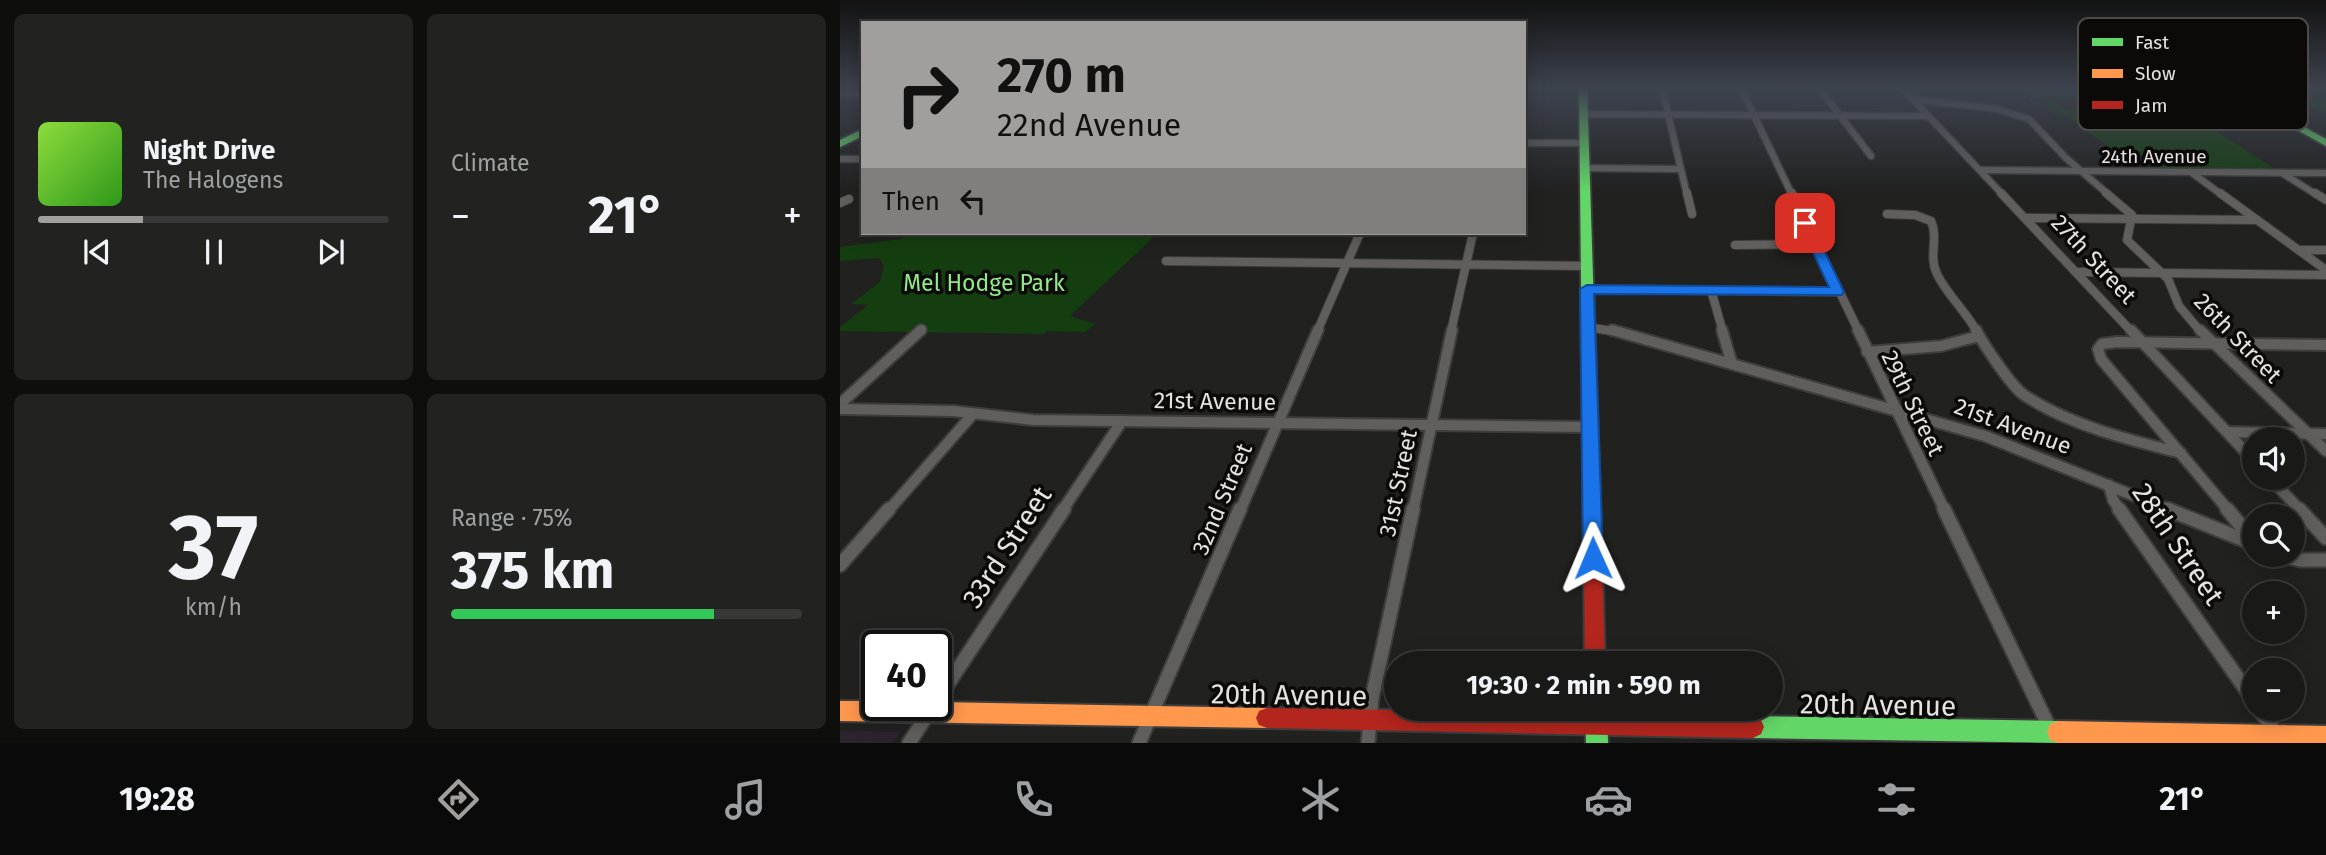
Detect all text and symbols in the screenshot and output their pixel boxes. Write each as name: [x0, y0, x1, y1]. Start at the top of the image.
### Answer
legend: [2078, 18, 2308, 130]
text: Fast: [2135, 31, 2169, 54]
text: 270 m: [997, 46, 1126, 105]
icon: right: [882, 49, 973, 140]
text: Slow: [2135, 62, 2176, 85]
text: Jam: [2135, 94, 2167, 117]
text: 22nd Avenue: [997, 106, 1181, 144]
text: Night Drive: [143, 135, 275, 166]
street label: 24th Avenue: [2101, 145, 2207, 168]
text: Climate: [451, 149, 530, 177]
text: The Halogens: [143, 166, 283, 194]
icon: left: [954, 182, 992, 220]
text: 21°: [588, 184, 665, 247]
text: Then: [882, 186, 940, 217]
text: −: [451, 193, 470, 239]
text: +: [783, 193, 802, 239]
pin: [1775, 193, 1835, 253]
icon: arrive: [1786, 204, 1824, 242]
street label: 27th Street: [2046, 209, 2143, 310]
icon: previous: [78, 233, 116, 271]
icon: pause: [195, 233, 233, 271]
icon: next: [312, 233, 350, 271]
park label: Mel Hodge Park: [903, 269, 1065, 297]
street label: 26th Street: [2188, 287, 2288, 389]
street label: 29th Street: [1876, 346, 1951, 461]
street label: 21st Avenue: [1154, 386, 1276, 416]
street label: 21st Avenue: [1951, 392, 2075, 460]
street label: 31st Street: [1373, 426, 1423, 539]
map controls: [2242, 427, 2305, 721]
button: sound: [2242, 427, 2305, 490]
street label: 32nd Street: [1186, 438, 1258, 559]
street label: 28th Street: [2125, 477, 2231, 612]
street label: 33rd Street: [956, 479, 1059, 614]
text: 37: [169, 493, 258, 602]
text: Range · 75%: [451, 504, 572, 532]
button: search: [2242, 504, 2305, 567]
position arrow: [1556, 521, 1630, 595]
text: 375 km: [451, 539, 614, 602]
button: +: [2242, 581, 2305, 644]
text: km/h: [185, 593, 242, 621]
speed limit sign: 40: [861, 630, 952, 721]
button: −: [2242, 658, 2305, 721]
text: 19:30 · 2 min · 590 m: [1466, 670, 1701, 701]
street label: 20th Avenue: [1211, 677, 1367, 713]
street label: 20th Avenue: [1800, 687, 1956, 723]
icon: directions: [434, 775, 483, 824]
icon: music: [721, 775, 770, 824]
icon: phone: [1009, 775, 1058, 824]
icon: climate: [1296, 775, 1345, 824]
icon: car: [1584, 775, 1633, 824]
icon: filters: [1872, 775, 1921, 824]
text: 19:28: [119, 780, 195, 818]
text: 21°: [2159, 780, 2207, 818]

